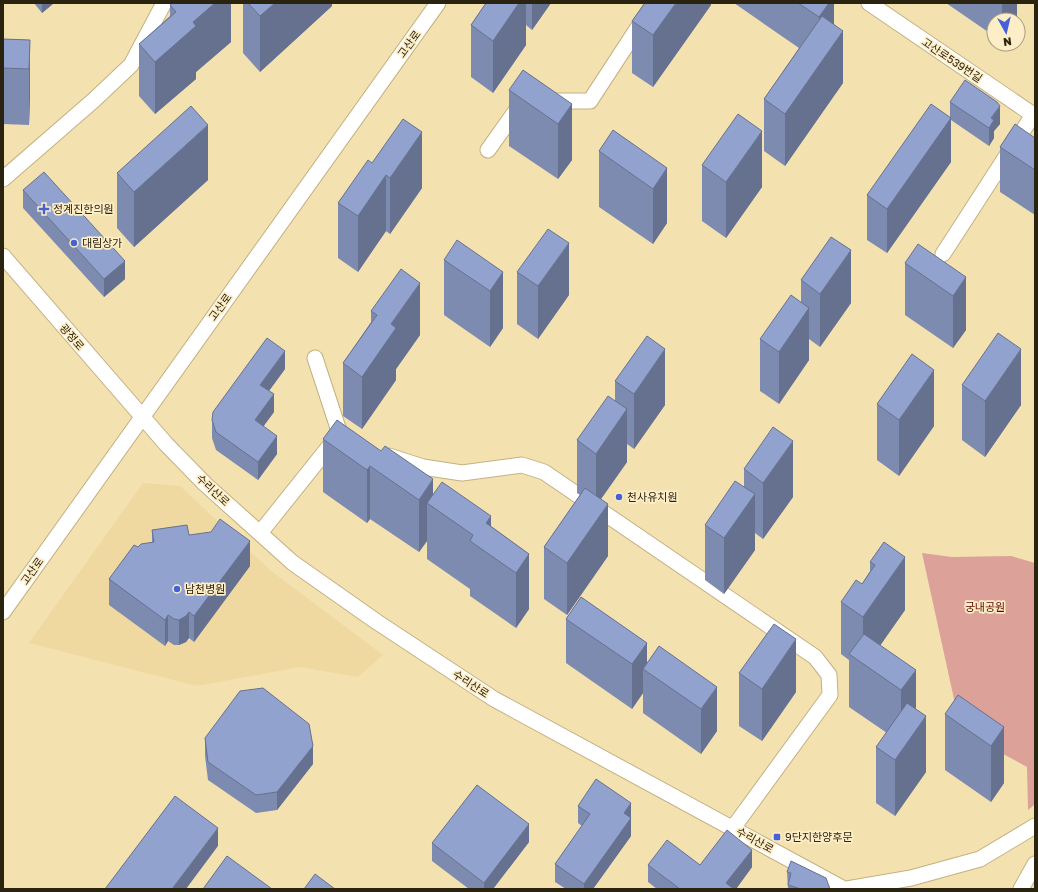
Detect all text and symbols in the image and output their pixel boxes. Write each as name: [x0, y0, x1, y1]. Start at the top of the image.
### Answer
north arrow: [986, 12, 1026, 52]
street label: 고산로: [394, 28, 423, 60]
street label: 고산로539번길: [920, 35, 985, 85]
text: N: [1002, 35, 1013, 49]
place label: 정계진한의원: [53, 202, 114, 215]
marker: 정계진한의원: [38, 203, 50, 215]
place label: 대림상가: [82, 236, 122, 249]
marker: 대림상가: [69, 238, 79, 248]
street label: 고산로: [205, 291, 234, 323]
street label: 광정로: [58, 321, 87, 352]
street label: 수리산로: [194, 471, 233, 508]
place label: 천사유치원: [627, 490, 678, 503]
marker: 천사유치원: [614, 492, 624, 502]
street label: 고산로: [18, 555, 46, 587]
place label: 남천병원: [185, 582, 225, 595]
marker: 남천병원: [172, 584, 182, 594]
park label: 궁내공원: [965, 600, 1005, 613]
street label: 수리산로: [451, 667, 492, 700]
street label: 수리산로: [734, 824, 776, 855]
place label: 9단지한양후문: [785, 830, 852, 843]
marker: 9단지한양후문: [772, 832, 782, 842]

